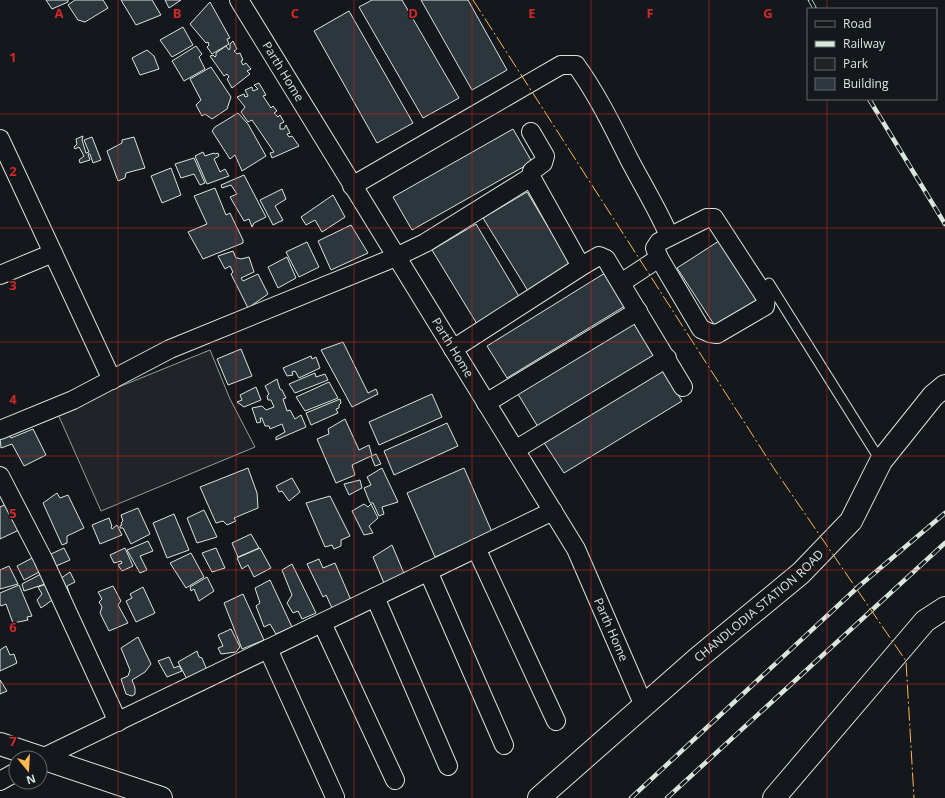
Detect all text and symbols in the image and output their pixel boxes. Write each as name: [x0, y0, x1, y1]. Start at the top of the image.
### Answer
text: A: [55, 4, 64, 22]
text: B: [173, 4, 182, 22]
text: C: [291, 4, 299, 22]
text: D: [408, 4, 418, 22]
text: E: [528, 4, 536, 22]
text: F: [646, 4, 654, 22]
text: G: [763, 4, 773, 22]
legend: [807, 8, 937, 100]
text: Road: [843, 15, 872, 32]
text: Railway: [843, 35, 886, 52]
street label: Parth Home: [258, 38, 308, 105]
text: 1: [9, 48, 17, 66]
text: Park: [843, 55, 869, 72]
text: Building: [843, 75, 889, 92]
text: 2: [9, 162, 17, 180]
text: 3: [9, 276, 17, 294]
street label: Parth Home: [428, 314, 478, 381]
text: 4: [9, 390, 17, 408]
text: 5: [9, 504, 17, 522]
street label: CHANDLODIA STATION ROAD: [690, 546, 827, 666]
street label: Parth Home: [590, 595, 633, 664]
text: 6: [9, 618, 17, 636]
text: 7: [9, 732, 17, 750]
north arrow: [8, 750, 48, 790]
text: N: [25, 771, 38, 789]

